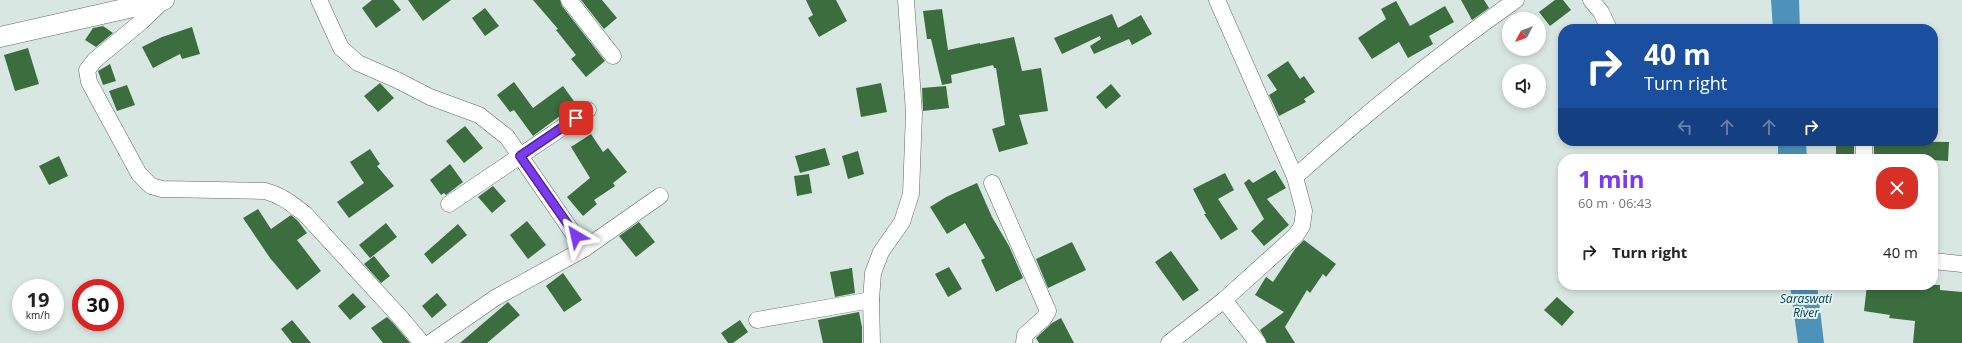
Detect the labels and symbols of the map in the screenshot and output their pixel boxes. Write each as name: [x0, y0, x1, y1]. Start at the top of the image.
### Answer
north arrow: [1502, 12, 1546, 56]
pin: [559, 101, 593, 135]
position arrow: [555, 215, 597, 257]
speed limit sign: 30: [72, 279, 124, 331]
water label: Saraswati River: [1780, 290, 1833, 321]

